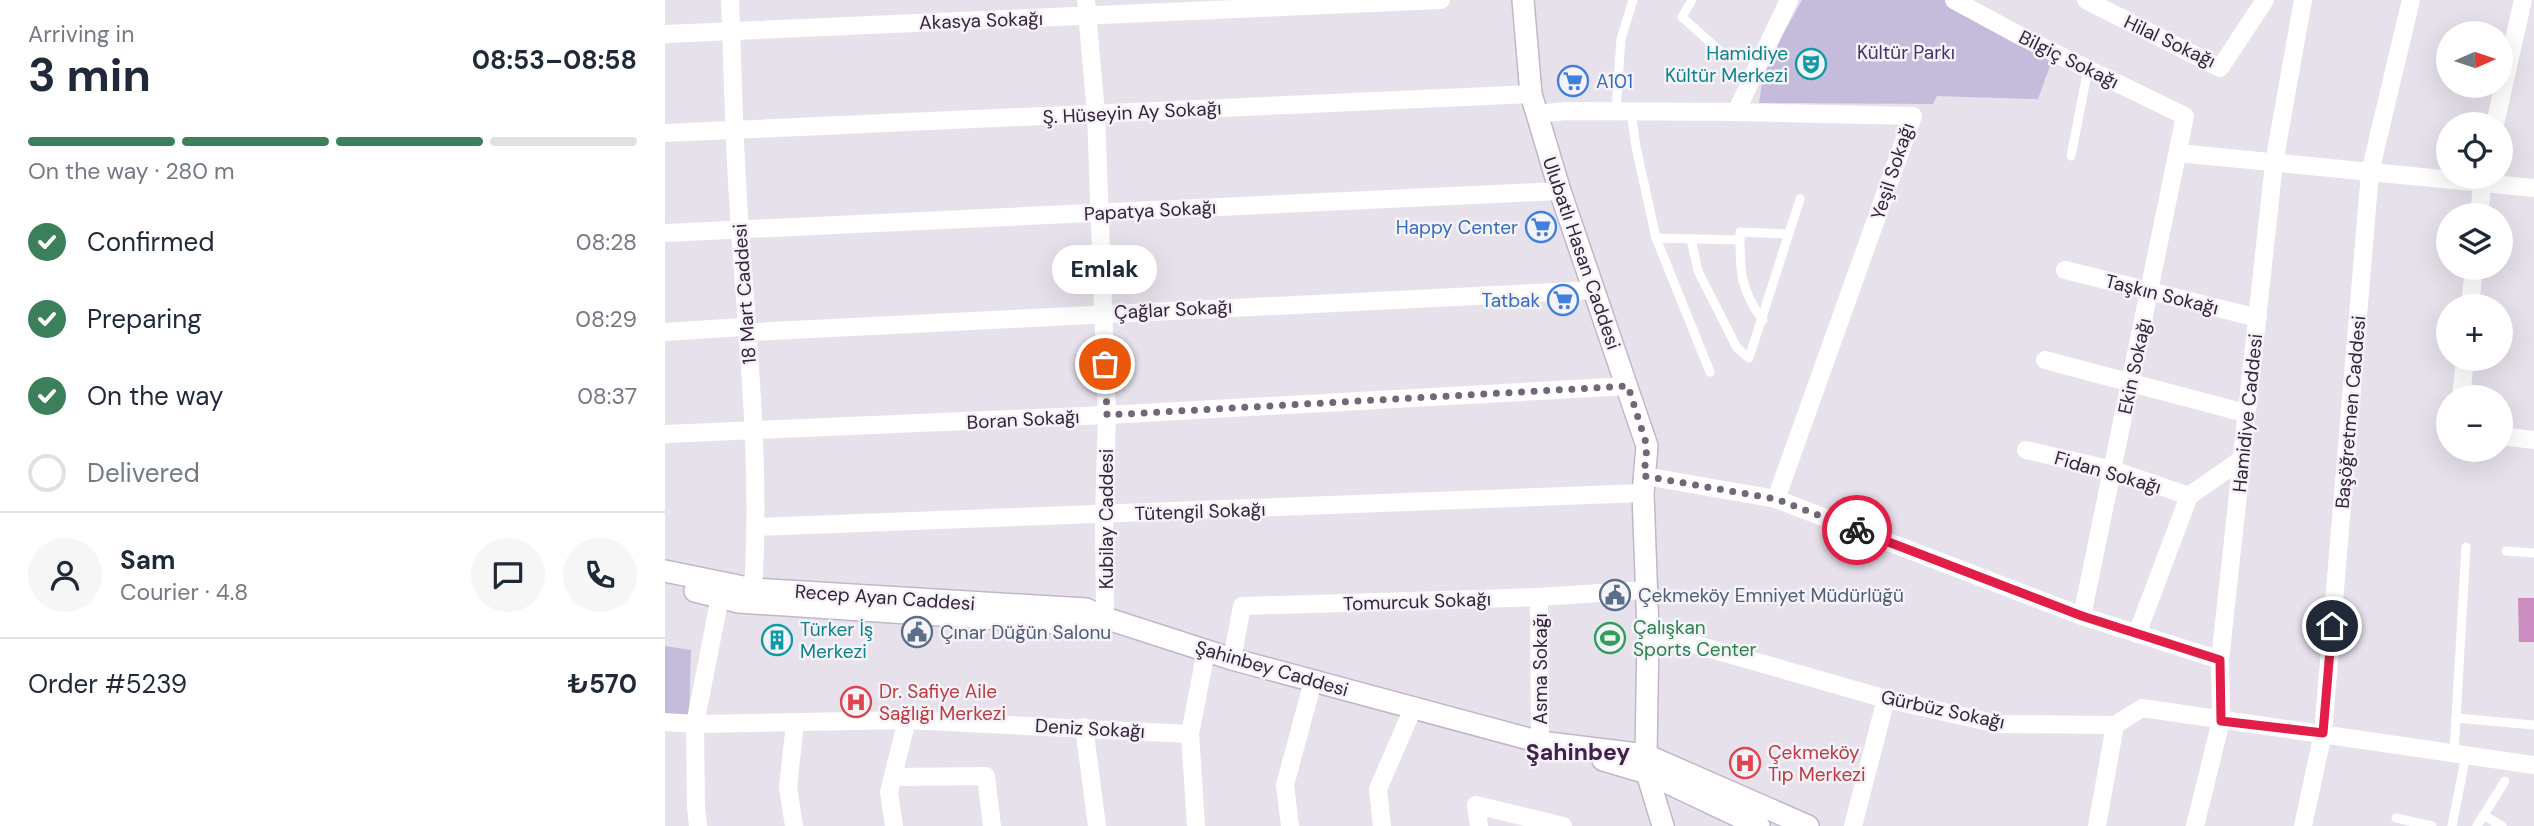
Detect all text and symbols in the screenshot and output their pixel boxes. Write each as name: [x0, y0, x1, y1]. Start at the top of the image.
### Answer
street label: Akasya Sokağı: [919, 6, 1043, 35]
street label: Hilal Sokağı: [2120, 9, 2220, 74]
text: Arriving in: [28, 19, 134, 49]
north arrow: [2436, 21, 2513, 98]
map controls: [2436, 21, 2513, 462]
street label: Bilgiç Sokağı: [2015, 24, 2123, 94]
park label: Kültür Parkı: [1857, 40, 1955, 65]
place label: Hamidiye Kültür Merkezi: [1665, 41, 1788, 88]
text: 08:53–08:58: [472, 43, 637, 77]
text: 3 min: [28, 45, 151, 105]
theatre icon: Hamidiye Kültür Merkezi: [1794, 47, 1828, 81]
supermarket icon: A101: [1556, 64, 1590, 98]
place label: A101: [1596, 69, 1633, 94]
street label: Ş. Hüseyin Ay Sokağı: [1042, 95, 1222, 130]
button: locate: [2436, 112, 2513, 189]
street label: Yeşil Sokağı: [1865, 119, 1920, 223]
street label: Ulubatlı Hasan Caddesi: [1537, 153, 1626, 353]
text: On the way · 280 m: [28, 156, 235, 186]
street label: Papatya Sokağı: [1083, 195, 1217, 226]
button: layers: [2436, 203, 2513, 280]
supermarket icon: Happy Center: [1524, 210, 1558, 244]
place label: Happy Center: [1396, 215, 1518, 240]
icon: check: [28, 223, 66, 261]
street label: 18 Mart Caddesi: [727, 223, 762, 365]
text: Confirmed: [87, 225, 214, 259]
text: 08:28: [576, 227, 637, 257]
callout: Emlak: [1053, 245, 1157, 294]
text: Emlak: [1071, 254, 1138, 284]
street label: Taşkın Sokağı: [2103, 268, 2221, 321]
supermarket icon: Tatbak: [1546, 283, 1580, 317]
place label: Tatbak: [1481, 288, 1540, 313]
street label: Çağlar Sokağı: [1113, 294, 1233, 325]
button: +: [2436, 294, 2513, 371]
icon: check: [28, 300, 66, 338]
text: Preparing: [87, 302, 202, 336]
text: 08:29: [575, 304, 637, 334]
street label: Başöğretmen Caddesi: [2330, 314, 2371, 510]
street label: Ekin Sokağı: [2112, 316, 2157, 417]
street label: Hamidiye Caddesi: [2227, 332, 2268, 494]
pin: [1075, 334, 1135, 394]
icon: bag: [1086, 345, 1124, 383]
icon: check: [28, 377, 66, 415]
text: On the way: [87, 379, 223, 413]
text: 08:37: [577, 381, 637, 411]
button: −: [2436, 385, 2513, 462]
street label: Boran Sokağı: [966, 404, 1080, 435]
street label: Fidan Sokağı: [2052, 445, 2164, 500]
street label: Kubilay Caddesi: [1094, 449, 1119, 589]
text: Delivered: [87, 456, 200, 490]
courier: [1822, 495, 1892, 565]
street label: Tütengil Sokağı: [1134, 497, 1266, 526]
icon: bike: [1838, 511, 1876, 549]
button: person: [28, 538, 102, 612]
button: chat: [471, 538, 545, 612]
button: phone: [563, 538, 637, 612]
text: Sam: [120, 543, 175, 577]
text: Courier · 4.8: [120, 577, 248, 607]
public building icon: Çekmeköy Emniyet Müdürlüğü: [1598, 578, 1632, 612]
street label: Recep Ayan Caddesi: [794, 579, 976, 616]
place label: Çekmeköy Emniyet Müdürlüğü: [1638, 583, 1904, 608]
street label: Tomurcuk Sokağı: [1343, 586, 1491, 617]
pin: [2302, 596, 2362, 656]
icon: home: [2313, 607, 2351, 645]
street label: Asma Sokağı: [1528, 613, 1553, 725]
public building icon: Çınar Düğün Salonu: [900, 615, 934, 649]
place label: Çalışkan Sports Center: [1633, 615, 1757, 662]
place label: Türker İş Merkezi: [800, 617, 873, 664]
place label: Çınar Düğün Salonu: [940, 620, 1111, 645]
sports icon: Çalışkan Sports Center: [1593, 621, 1627, 655]
building icon: Türker İş Merkezi: [760, 623, 794, 657]
street label: Şahinbey Caddesi: [1192, 635, 1351, 702]
text: Order #5239: [28, 667, 187, 701]
text: ₺570: [567, 667, 637, 701]
place label: Dr. Safiye Aile Sağlığı Merkezi: [879, 679, 1006, 726]
street label: Gürbüz Sokağı: [1879, 684, 2007, 735]
hospital icon: Dr. Safiye Aile Sağlığı Merkezi: [839, 685, 873, 719]
street label: Deniz Sokağı: [1034, 713, 1146, 744]
district label: Şahinbey: [1526, 737, 1630, 767]
place label: Çekmeköy Tıp Merkezi: [1768, 740, 1866, 787]
hospital icon: Çekmeköy Tıp Merkezi: [1728, 746, 1762, 780]

